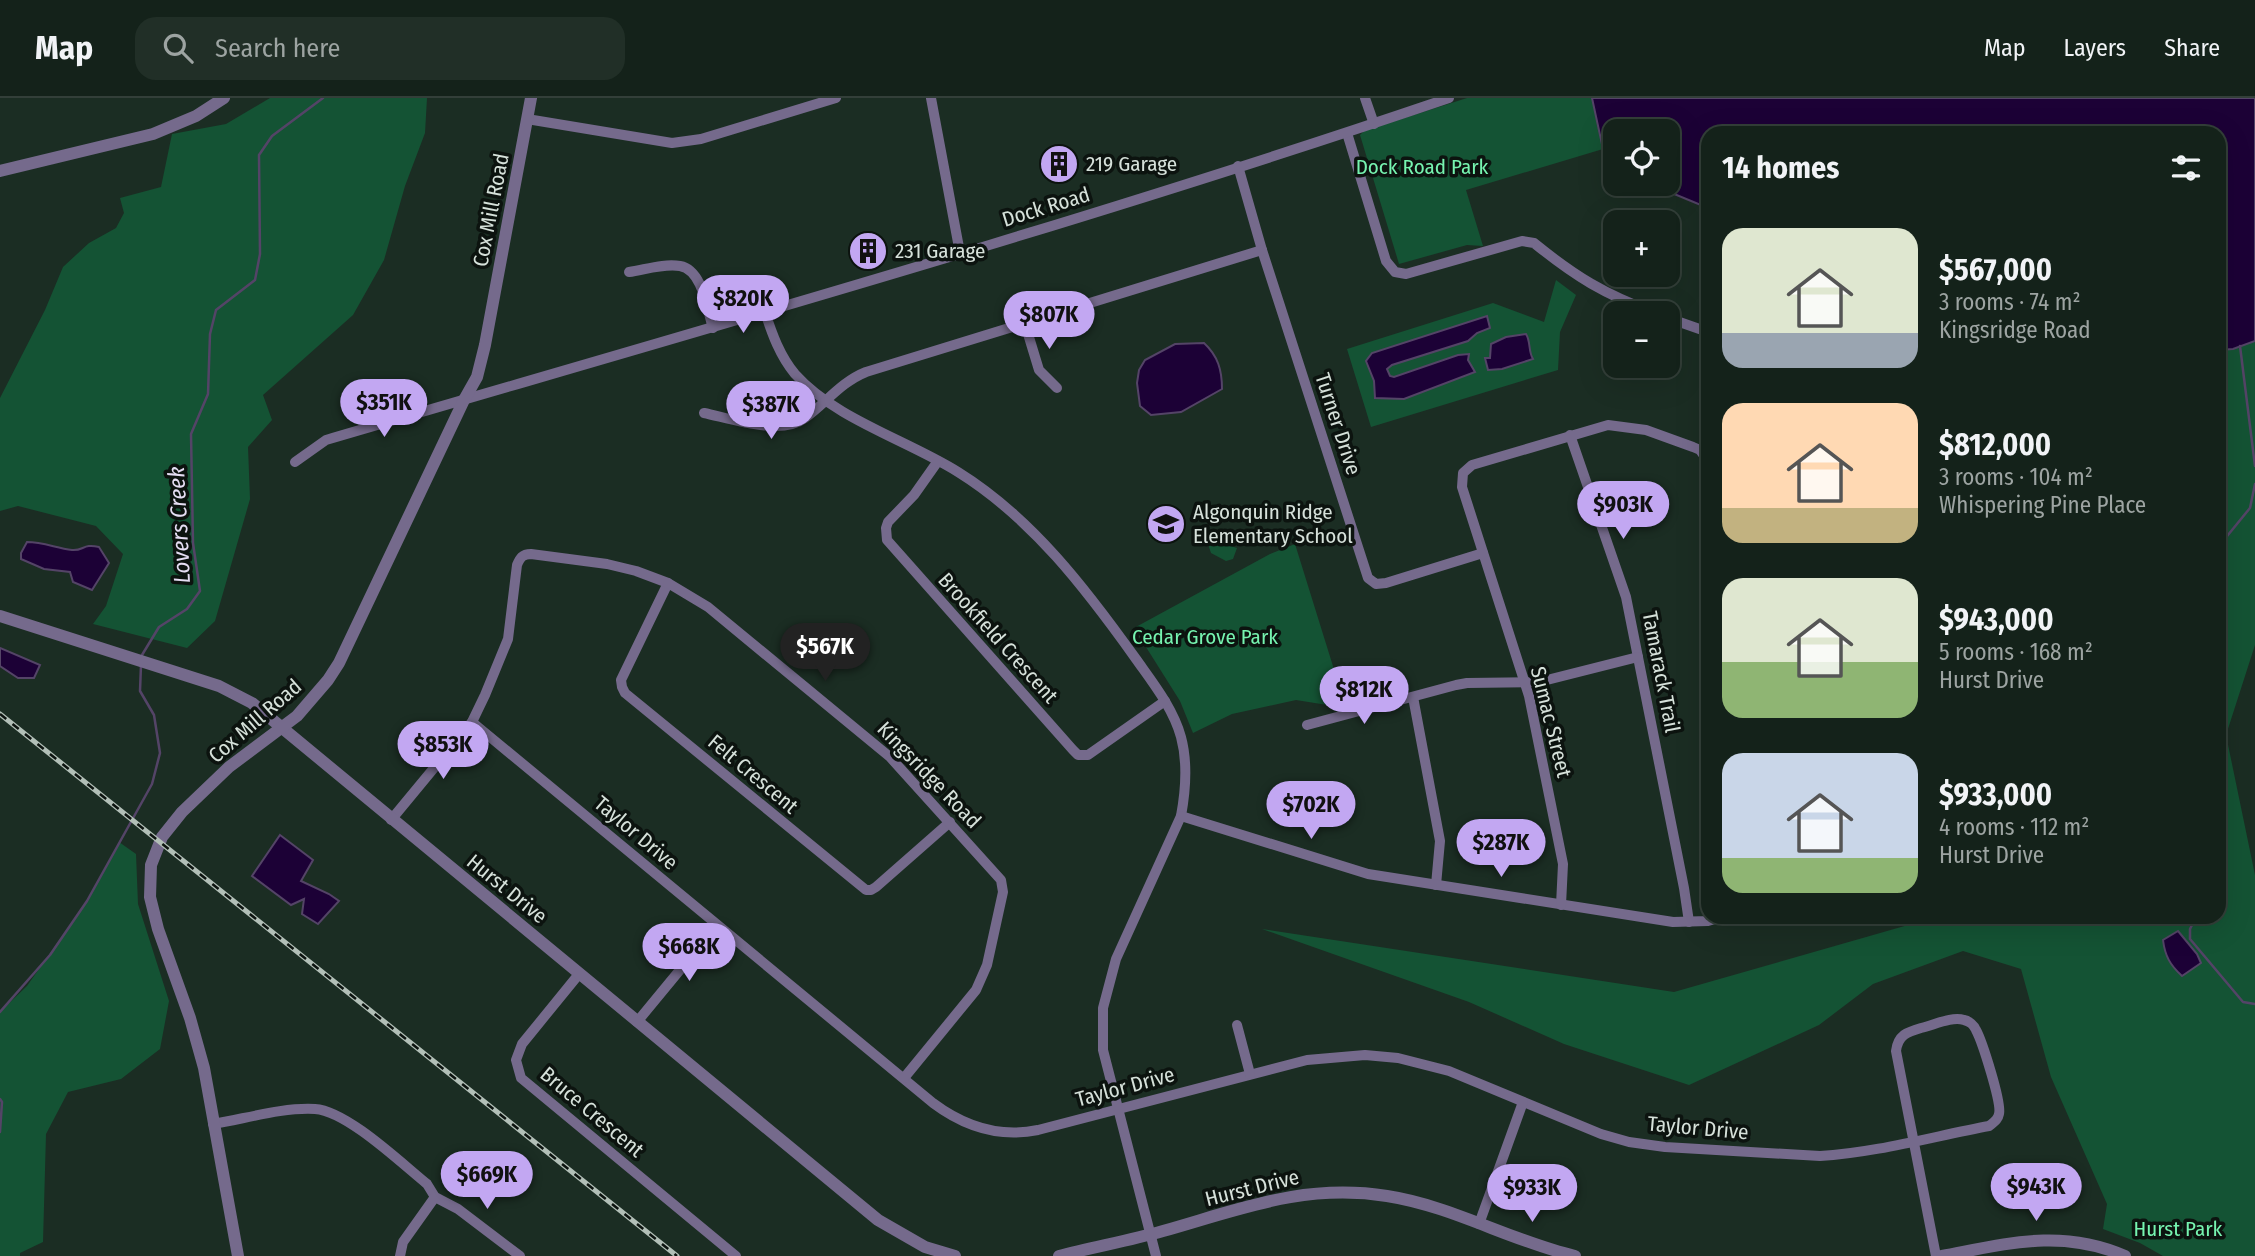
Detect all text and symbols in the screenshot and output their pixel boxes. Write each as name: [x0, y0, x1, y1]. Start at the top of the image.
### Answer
search box: [135, 17, 625, 80]
text: Map: [35, 28, 93, 68]
icon: search: [159, 29, 197, 67]
text: Search here: [215, 33, 340, 64]
text: Map: [1984, 34, 2026, 62]
text: Layers: [2064, 34, 2126, 62]
text: Share: [2164, 34, 2220, 62]
map controls: [1603, 119, 1680, 378]
button: locate: [1603, 119, 1680, 196]
building icon: 219 Garage: [1038, 143, 1080, 185]
icon: filters: [2167, 149, 2205, 187]
text: 14 homes: [1722, 150, 1839, 186]
street label: Cox Mill Road: [467, 151, 515, 269]
place label: 219 Garage: [1086, 151, 1177, 177]
park label: Dock Road Park: [1356, 154, 1489, 180]
street label: Dock Road: [999, 181, 1093, 233]
button: +: [1603, 210, 1680, 287]
building icon: 231 Garage: [847, 230, 889, 272]
place label: 231 Garage: [895, 238, 985, 264]
text: $567,000: [1939, 252, 2052, 288]
icon: home: [1778, 256, 1862, 340]
pin: $820K: [694, 275, 792, 335]
text: $820K: [713, 284, 773, 312]
text: 3 rooms · 74 m²: [1939, 288, 2081, 316]
pin: $807K: [1000, 292, 1098, 351]
text: $807K: [1020, 300, 1078, 328]
button: −: [1603, 301, 1680, 378]
text: Kingsridge Road: [1939, 316, 2091, 344]
street label: Turner Drive: [1309, 370, 1367, 478]
pin: $351K: [335, 380, 433, 439]
pin: $387K: [722, 382, 820, 441]
text: $351K: [356, 388, 412, 416]
text: $387K: [742, 390, 800, 418]
text: $812,000: [1939, 427, 2051, 463]
icon: home: [1778, 431, 1862, 515]
text: 3 rooms · 104 m²: [1939, 463, 2093, 491]
water label: Lovers Creek: [162, 466, 196, 584]
pin: $903K: [1574, 482, 1672, 541]
text: $903K: [1593, 490, 1653, 518]
text: Whispering Pine Place: [1939, 491, 2146, 519]
place label: Algonquin Ridge Elementary School: [1193, 499, 1353, 549]
school or university icon: Algonquin Ridge Elementary School: [1145, 503, 1187, 545]
street label: Brookfield Crescent: [933, 567, 1063, 709]
text: $943,000: [1939, 602, 2054, 638]
icon: home: [1778, 606, 1862, 690]
street label: Tamarack Trail: [1637, 609, 1686, 735]
pin: $567K: [776, 624, 874, 683]
park label: Cedar Grove Park: [1132, 624, 1278, 650]
text: $567K: [796, 632, 854, 660]
text: 5 rooms · 168 m²: [1939, 638, 2093, 666]
street label: Sumac Street: [1525, 664, 1577, 780]
pin: $812K: [1315, 666, 1413, 726]
text: Hurst Drive: [1939, 666, 2044, 694]
street label: Cox Mill Road: [203, 673, 307, 769]
text: $812K: [1336, 675, 1392, 703]
street label: Kingsridge Road: [872, 716, 986, 834]
pin: $853K: [394, 722, 492, 781]
street label: Felt Crescent: [703, 729, 803, 819]
text: $853K: [414, 730, 472, 758]
text: $933,000: [1939, 777, 2052, 813]
icon: home: [1778, 781, 1862, 865]
pin: $702K: [1262, 782, 1360, 841]
text: $702K: [1282, 790, 1340, 818]
street label: Taylor Drive: [589, 791, 683, 875]
text: 4 rooms · 112 m²: [1939, 813, 2089, 841]
pin: $287K: [1452, 820, 1550, 879]
text: $287K: [1473, 828, 1529, 856]
text: Hurst Drive: [1939, 841, 2044, 869]
street label: Hurst Drive: [462, 849, 552, 929]
pin: $668K: [640, 924, 738, 983]
text: $668K: [658, 932, 720, 960]
street label: Bruce Crescent: [535, 1061, 649, 1163]
street label: Taylor Drive: [1073, 1061, 1177, 1113]
street label: Taylor Drive: [1646, 1111, 1750, 1145]
pin: $669K: [438, 1152, 536, 1211]
text: $669K: [457, 1160, 517, 1188]
street label: Hurst Drive: [1202, 1164, 1302, 1212]
pin: $933K: [1483, 1164, 1581, 1224]
pin: $943K: [1987, 1164, 2085, 1223]
text: $943K: [2007, 1172, 2065, 1200]
text: $933K: [1503, 1173, 1561, 1201]
park label: Hurst Park: [2134, 1216, 2223, 1242]

